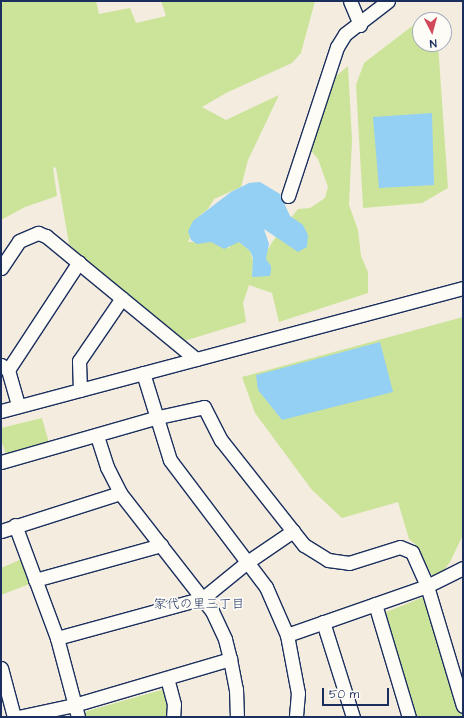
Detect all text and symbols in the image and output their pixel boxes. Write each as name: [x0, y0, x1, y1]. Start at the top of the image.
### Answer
north arrow: [412, 12, 452, 52]
text: N: [429, 36, 437, 51]
district label: 家代の里三丁目: [154, 596, 244, 612]
scale bar: [324, 680, 391, 706]
text: 50 m: [329, 686, 359, 703]

